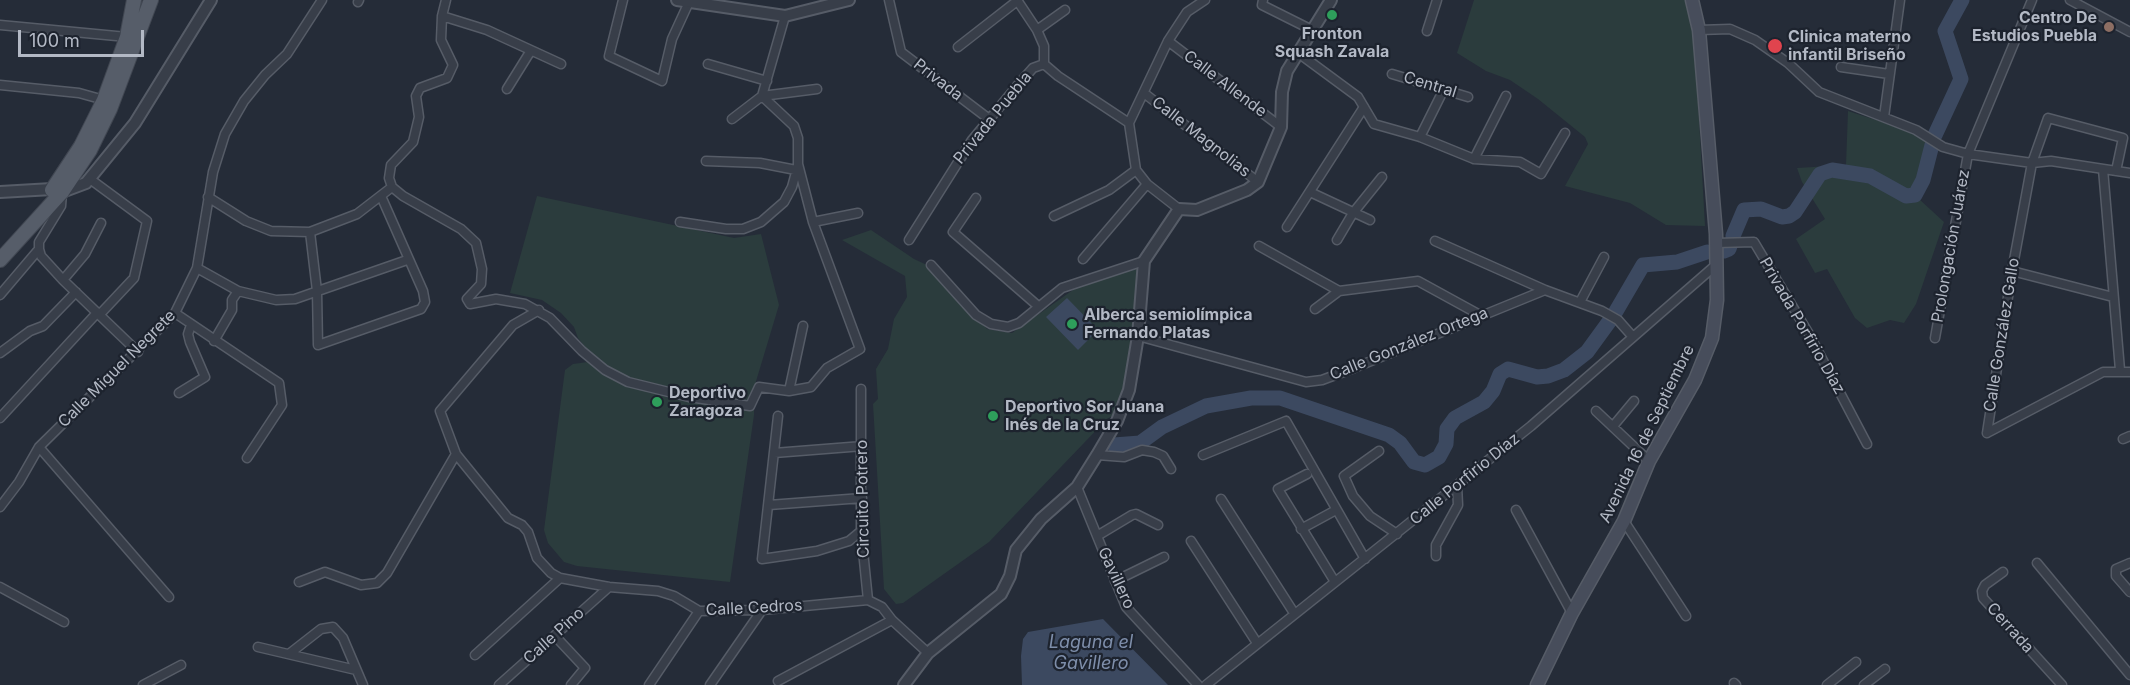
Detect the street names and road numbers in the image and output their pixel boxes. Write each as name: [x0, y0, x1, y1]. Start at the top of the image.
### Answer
street label: Calle Allende: [1180, 47, 1270, 121]
street label: Privada: [910, 55, 966, 105]
street label: Privada Puebla: [950, 68, 1036, 168]
street label: Central: [1401, 68, 1459, 102]
street label: Calle Magnolias: [1148, 93, 1254, 181]
street label: Prolongación Juárez: [1928, 168, 1974, 324]
street label: Privada Porfirio Díaz: [1755, 254, 1849, 398]
street label: Calle González Gallo: [1980, 257, 2024, 413]
street label: Calle González Ortega: [1327, 303, 1491, 385]
street label: Calle Miguel Negrete: [54, 306, 180, 432]
street label: Avenida 16 de Septiembre: [1595, 342, 1699, 526]
street label: Calle Porfirio Díaz: [1406, 429, 1524, 529]
street label: Circuito Potrero: [852, 440, 874, 558]
street label: Gavillero: [1093, 544, 1139, 612]
street label: Calle Cedros: [705, 596, 803, 620]
street label: Cerrada: [1982, 599, 2038, 657]
street label: Calle Pino: [520, 604, 588, 668]

